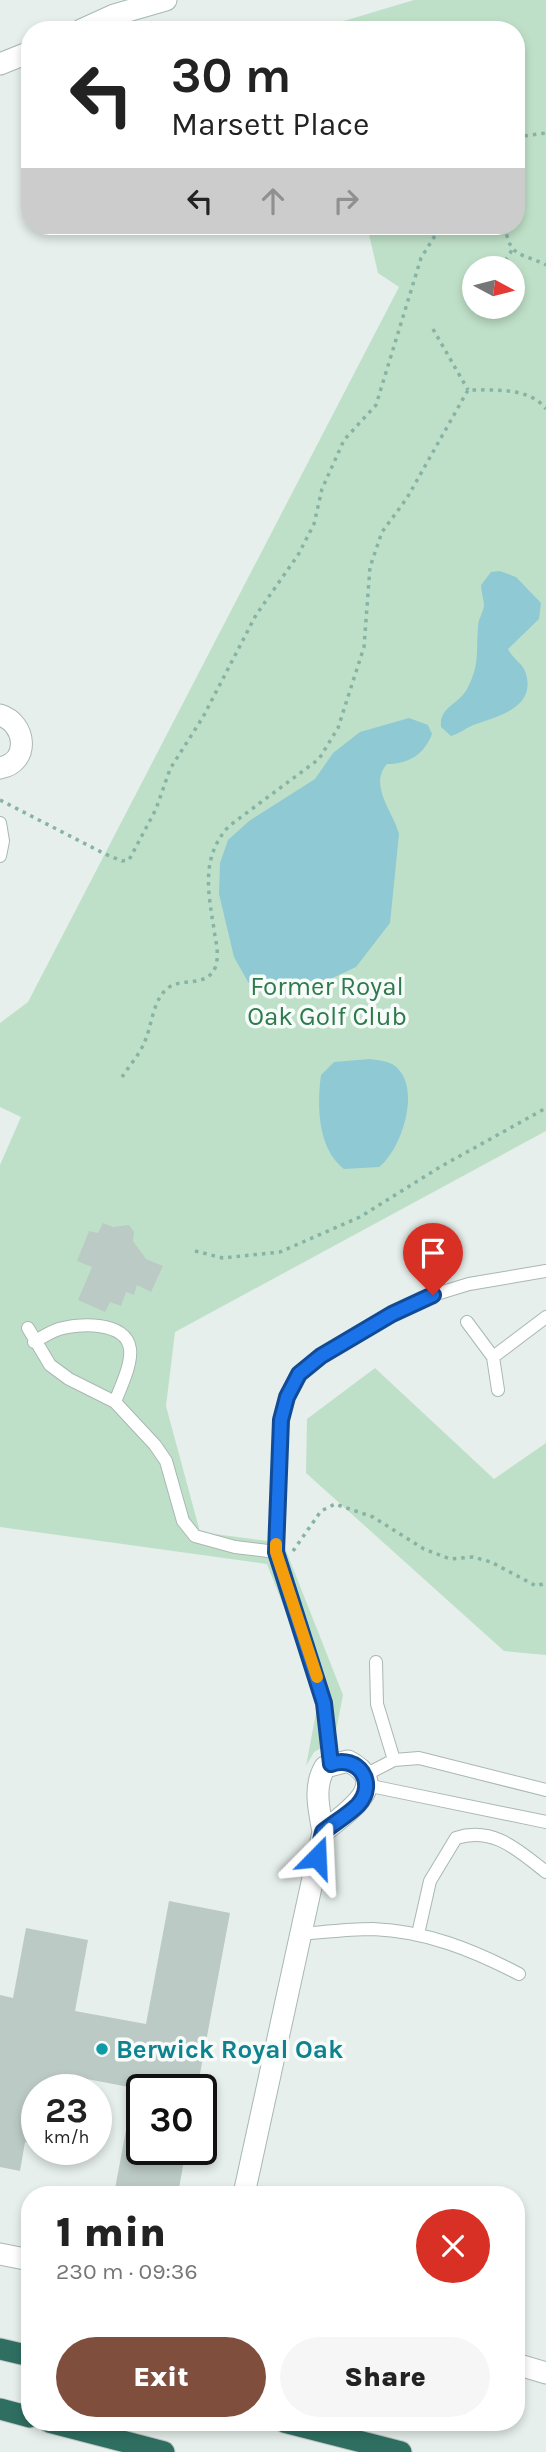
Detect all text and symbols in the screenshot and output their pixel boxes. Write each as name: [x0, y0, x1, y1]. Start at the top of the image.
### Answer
text: 30 m: [171, 47, 291, 104]
icon: left: [56, 49, 147, 140]
text: Marsett Place: [171, 106, 369, 143]
icon: left: [181, 182, 219, 220]
icon: ahead: [254, 182, 292, 220]
icon: right: [327, 182, 365, 220]
north arrow: [462, 256, 525, 318]
map controls: [462, 256, 525, 319]
park label: Former Royal Oak Golf Club: [247, 971, 407, 1032]
pin: [403, 1223, 463, 1295]
icon: arrive: [414, 1234, 452, 1272]
position arrow: [280, 1820, 354, 1894]
place label: Berwick Royal Oak: [116, 2034, 343, 2065]
marker: Berwick Royal Oak: [94, 2041, 110, 2057]
speed limit sign: 30: [126, 2074, 217, 2165]
text: 23: [45, 2090, 88, 2131]
text: km/h: [44, 2126, 89, 2148]
text: 1 min: [56, 2207, 166, 2257]
button: close: [416, 2209, 490, 2283]
text: 230 m · 09:36: [56, 2258, 198, 2285]
button: Exit: [56, 2337, 266, 2417]
button: Share: [280, 2337, 490, 2417]

